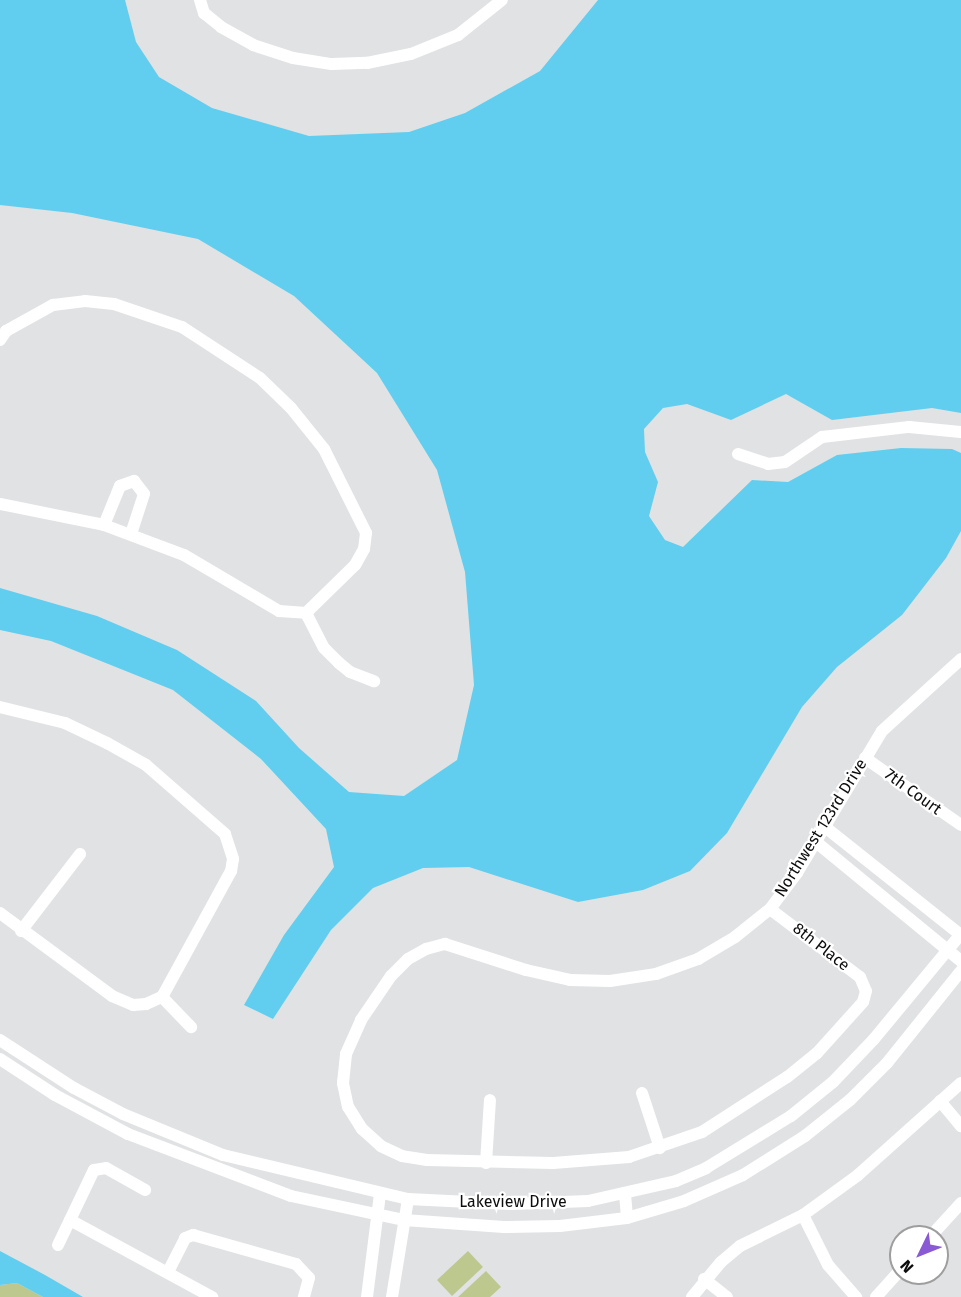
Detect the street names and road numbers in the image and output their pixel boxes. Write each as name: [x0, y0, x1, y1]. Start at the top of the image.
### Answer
street label: Northwest 123rd Drive: [771, 755, 871, 901]
street label: 7th Court: [881, 765, 945, 819]
street label: 8th Place: [789, 919, 853, 975]
street label: Lakeview Drive: [459, 1192, 567, 1212]

